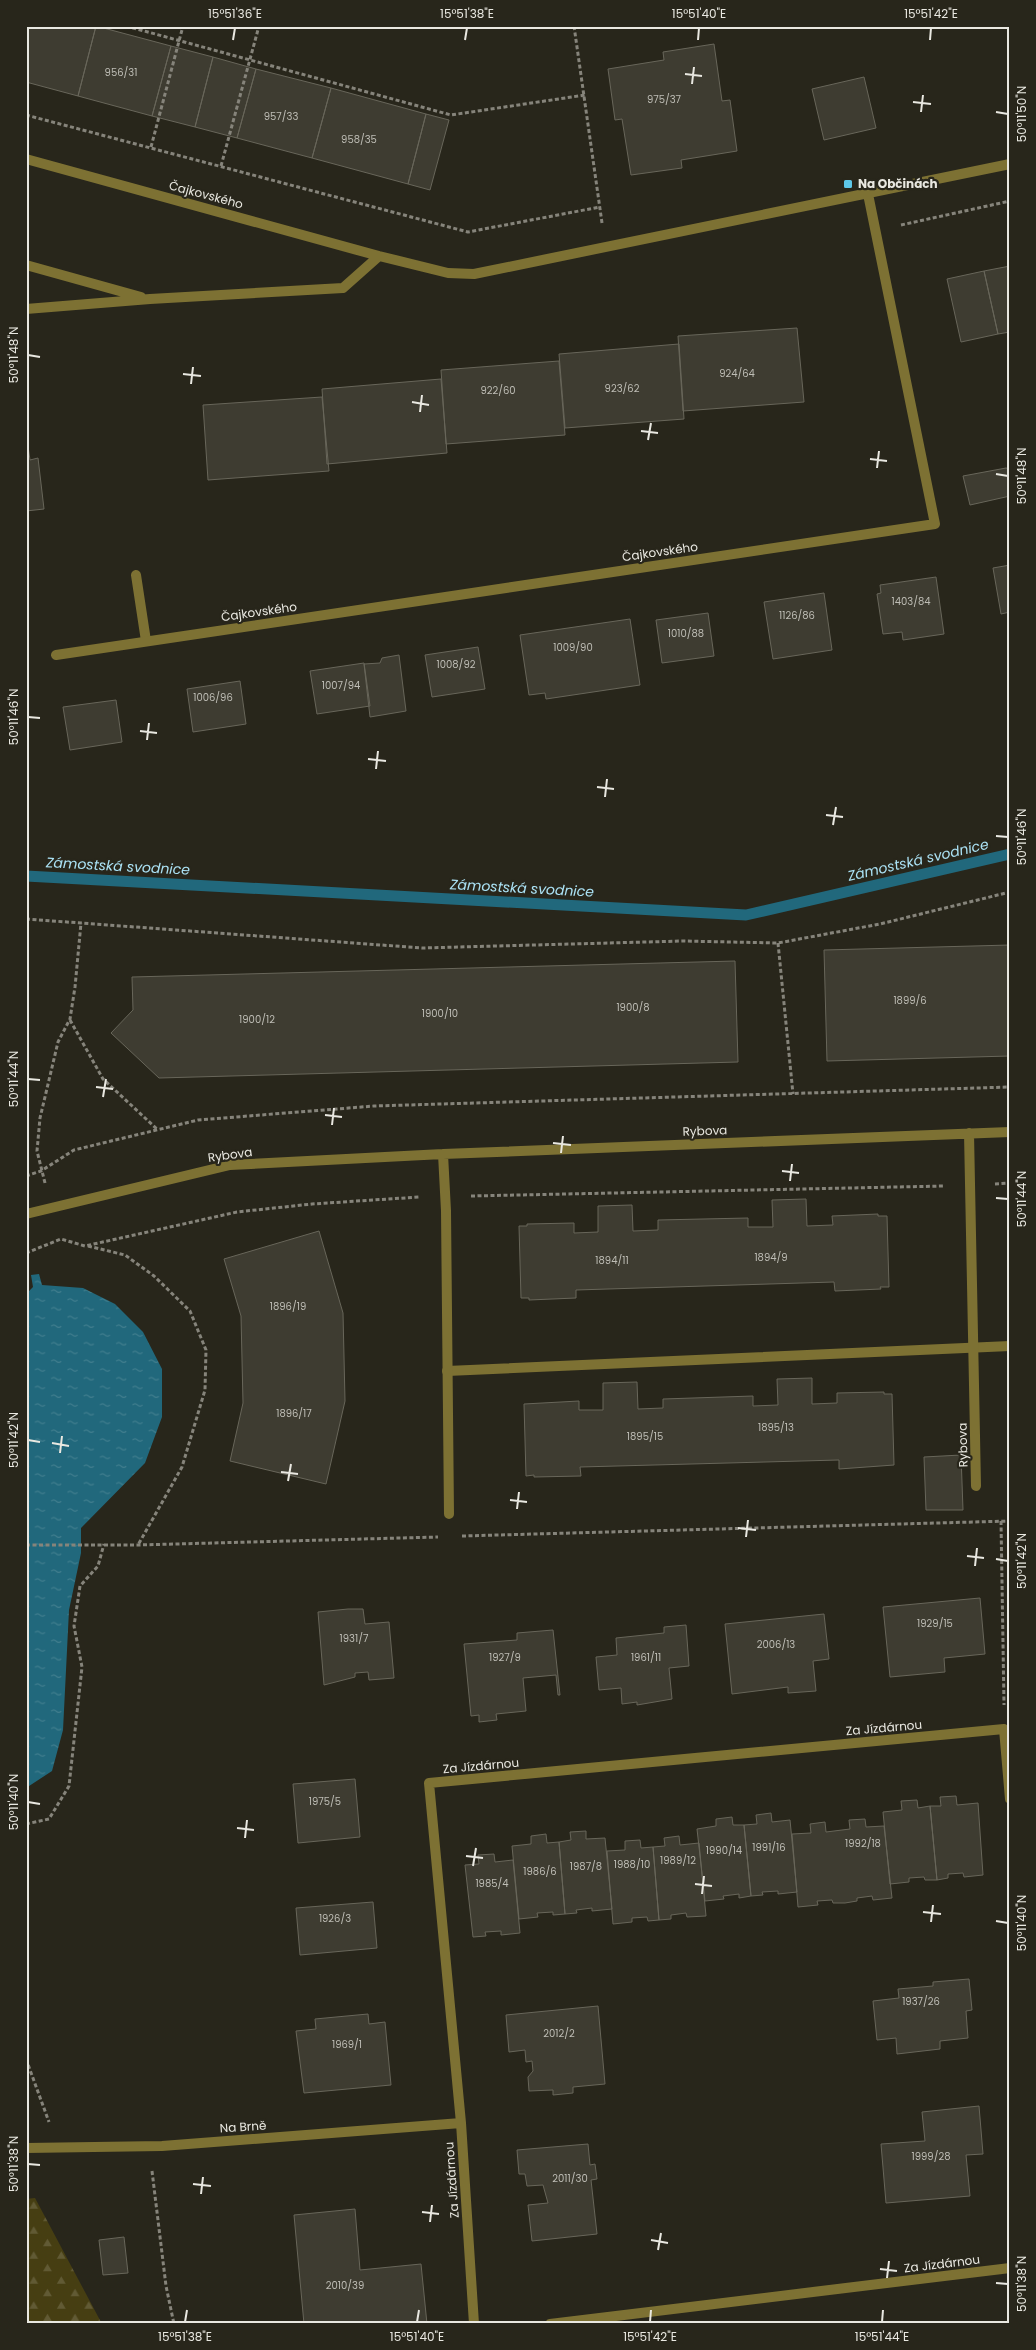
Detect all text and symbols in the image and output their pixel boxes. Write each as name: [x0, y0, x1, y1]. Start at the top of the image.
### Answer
text: 15°51'36"E: [208, 5, 262, 22]
text: 15°51'38"E: [440, 5, 494, 22]
text: 15°51'40"E: [672, 5, 726, 22]
text: 15°51'42"E: [904, 5, 958, 22]
house number: 956/31: [105, 65, 137, 80]
text: 50°11'50"N: [1013, 86, 1030, 142]
house number: 975/37: [647, 92, 682, 107]
house number: 957/33: [264, 109, 298, 124]
house number: 958/35: [341, 132, 377, 147]
place label: Na Občinách: [858, 175, 938, 192]
street label: Čajkovského: [167, 176, 245, 213]
marker: Na Občinách: [842, 178, 854, 190]
text: 50°11'48"N: [5, 327, 22, 383]
house number: 924/64: [719, 366, 755, 381]
house number: 923/62: [605, 381, 640, 396]
house number: 922/60: [480, 383, 516, 398]
text: 50°11'48"N: [1013, 448, 1030, 504]
street label: Čajkovského: [621, 538, 699, 565]
house number: 1403/84: [891, 594, 931, 609]
street label: Čajkovského: [220, 598, 298, 625]
house number: 1126/86: [779, 608, 815, 623]
house number: 1010/88: [668, 626, 704, 641]
house number: 1009/90: [553, 640, 593, 655]
house number: 1008/92: [437, 657, 476, 672]
house number: 1007/94: [322, 678, 360, 693]
text: 50°11'46"N: [5, 689, 22, 745]
house number: 1006/96: [193, 690, 233, 705]
text: 50°11'46"N: [1013, 809, 1030, 865]
water label: Zámostská svodnice: [845, 834, 991, 886]
water label: Zámostská svodnice: [44, 852, 191, 880]
water label: Zámostská svodnice: [448, 874, 595, 902]
house number: 1899/6: [893, 993, 927, 1008]
house number: 1900/8: [616, 1000, 650, 1015]
house number: 1900/10: [422, 1006, 458, 1021]
house number: 1900/12: [239, 1012, 275, 1027]
text: 50°11'44"N: [5, 1051, 22, 1107]
street label: Rybova: [682, 1121, 728, 1140]
street label: Rybova: [207, 1143, 253, 1166]
text: 50°11'44"N: [1013, 1171, 1030, 1227]
house number: 1894/9: [754, 1250, 788, 1265]
house number: 1894/11: [595, 1253, 629, 1268]
house number: 1896/19: [270, 1299, 306, 1314]
house number: 1896/17: [276, 1406, 312, 1421]
text: 50°11'42"N: [5, 1412, 22, 1468]
house number: 1895/13: [758, 1420, 794, 1435]
street label: Rybova: [954, 1423, 971, 1468]
house number: 1895/15: [627, 1429, 663, 1444]
text: 50°11'42"N: [1013, 1533, 1030, 1589]
house number: 1929/15: [917, 1616, 953, 1631]
house number: 1931/7: [340, 1631, 369, 1646]
house number: 2006/13: [757, 1637, 795, 1652]
house number: 1927/9: [489, 1650, 521, 1665]
house number: 1961/11: [631, 1650, 661, 1665]
street label: Za Jízdárnou: [845, 1716, 923, 1739]
street label: Za Jízdárnou: [442, 1754, 520, 1777]
text: 50°11'40"N: [5, 1774, 22, 1830]
house number: 1975/5: [309, 1794, 341, 1809]
house number: 1992/18: [845, 1836, 881, 1851]
house number: 1991/16: [752, 1840, 786, 1855]
house number: 1990/14: [706, 1843, 742, 1858]
house number: 1989/12: [660, 1853, 696, 1868]
house number: 1988/10: [614, 1857, 650, 1872]
house number: 1987/8: [570, 1859, 602, 1874]
house number: 1986/6: [523, 1864, 557, 1879]
house number: 1985/4: [475, 1876, 509, 1891]
text: 50°11'40"N: [1013, 1895, 1030, 1951]
house number: 1926/3: [319, 1911, 351, 1926]
house number: 1937/26: [902, 1994, 940, 2009]
house number: 2012/2: [543, 2026, 575, 2041]
house number: 1969/1: [332, 2037, 362, 2052]
street label: Na Brně: [219, 2116, 267, 2137]
text: 50°11'38"N: [5, 2136, 22, 2192]
street label: Za Jízdárnou: [440, 2141, 463, 2219]
house number: 1999/28: [912, 2149, 950, 2164]
house number: 2011/30: [552, 2171, 588, 2186]
street label: Za Jízdárnou: [903, 2250, 981, 2277]
text: 50°11'38"N: [1013, 2256, 1030, 2312]
house number: 2010/39: [326, 2278, 364, 2293]
text: 15°51'38"E: [158, 2328, 212, 2345]
text: 15°51'40"E: [390, 2328, 444, 2345]
text: 15°51'42"E: [623, 2328, 677, 2345]
text: 15°51'44"E: [855, 2328, 909, 2345]

